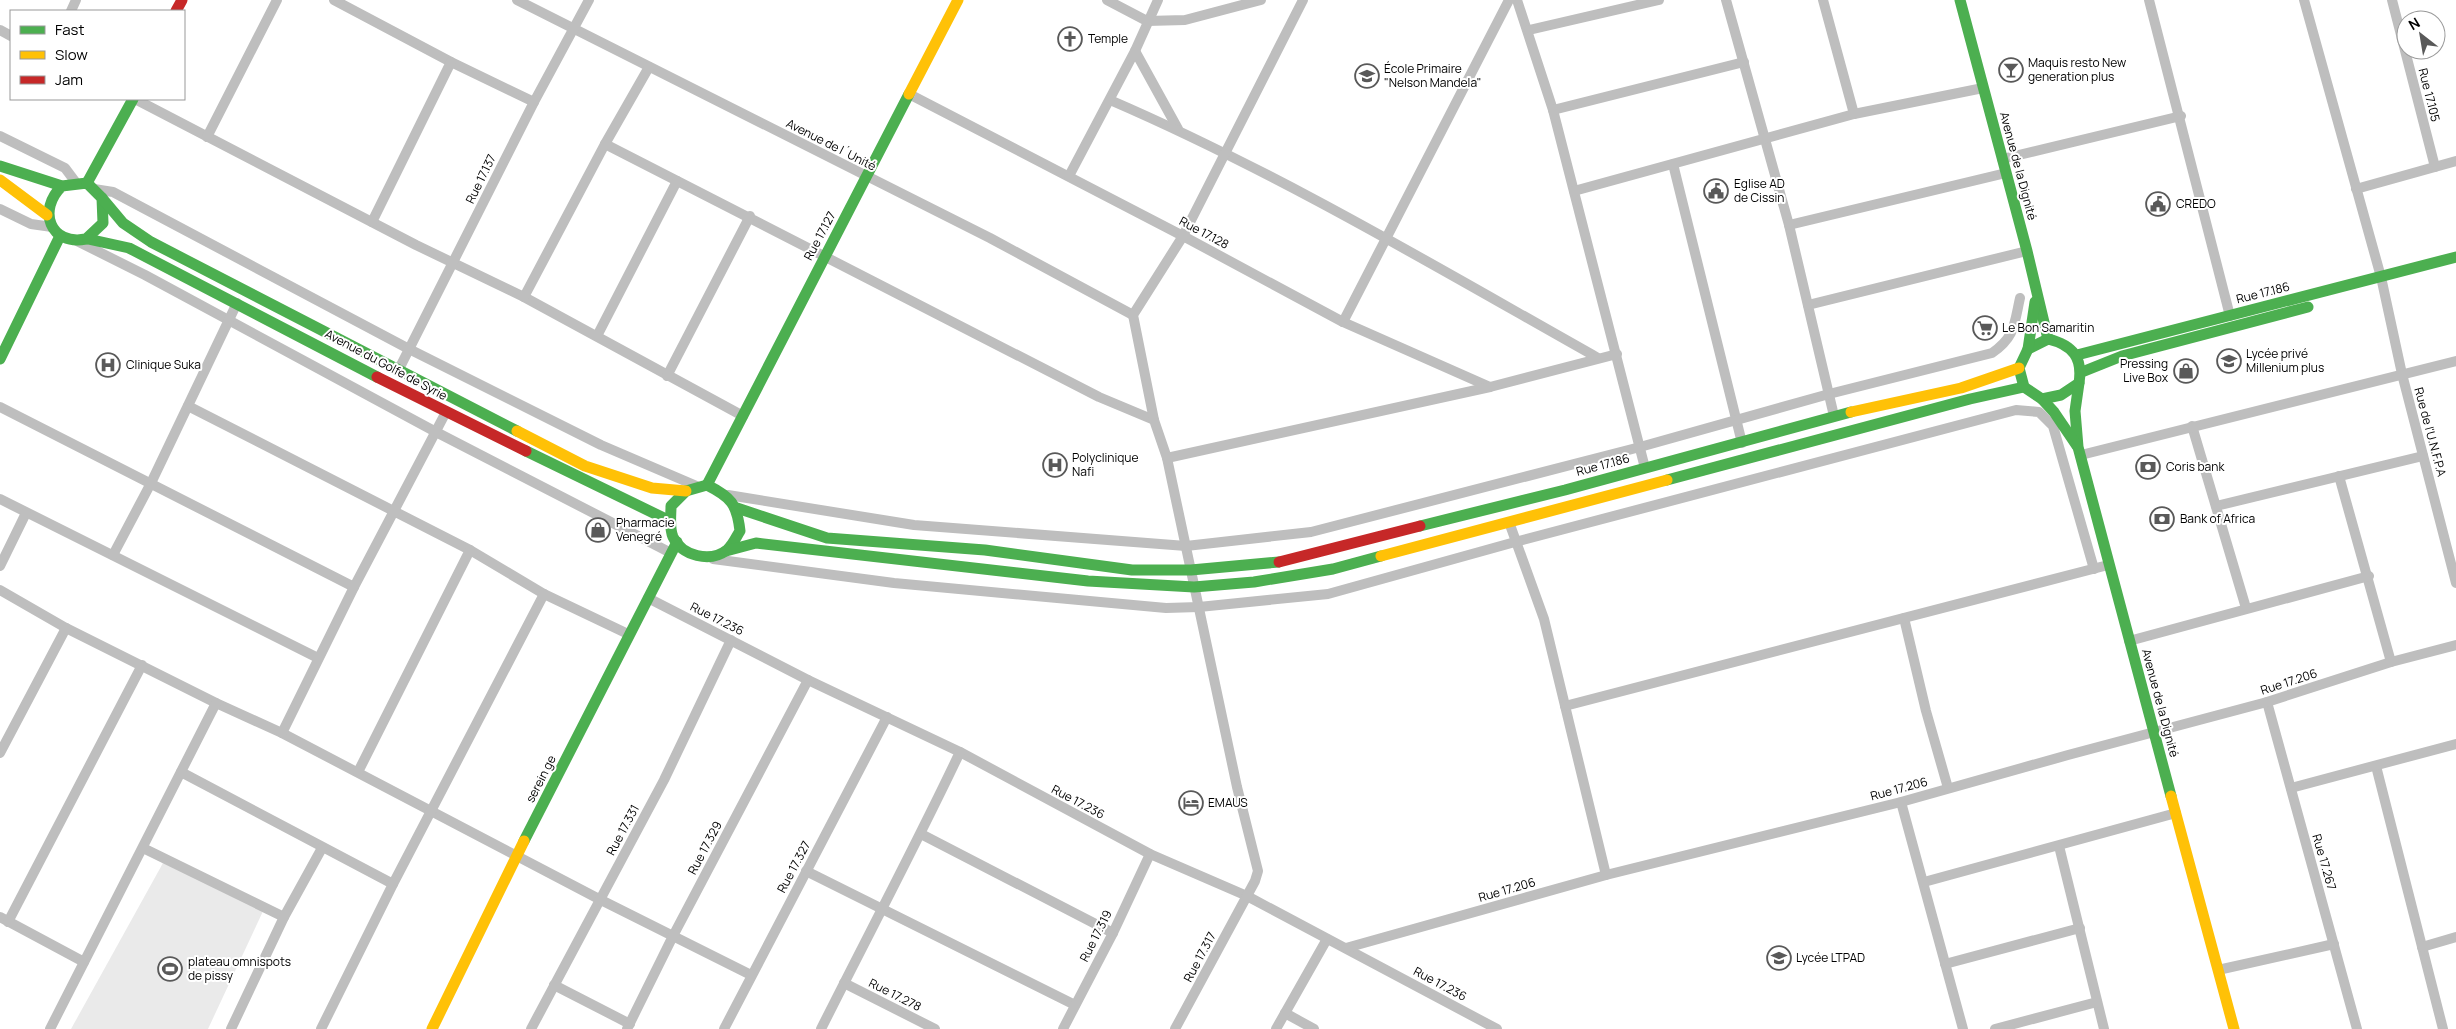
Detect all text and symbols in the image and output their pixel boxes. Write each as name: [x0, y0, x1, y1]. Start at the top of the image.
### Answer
legend: [10, 10, 185, 100]
north arrow: [2396, 10, 2446, 60]
text: N: [2405, 13, 2423, 34]
text: Fast: [55, 19, 84, 40]
church icon: Temple: [1057, 26, 1083, 52]
place label: Temple: [1088, 30, 1128, 47]
text: Slow: [55, 44, 88, 65]
place label: Maquis resto New generation plus: [2028, 54, 2126, 85]
bar icon: Maquis resto New generation plus: [1998, 57, 2024, 83]
place label: École Primaire "Nelson Mandela": [1384, 60, 1482, 91]
school or university icon: École Primaire "Nelson Mandela": [1354, 63, 1380, 89]
street label: Rue 17.105: [2415, 66, 2444, 123]
text: Jam: [55, 69, 83, 90]
street label: Avenue de la Dignité: [1996, 110, 2041, 222]
street label: Avenue de l´Unité: [783, 115, 879, 175]
street label: Rue 17.137: [461, 151, 500, 206]
place label: Eglise AD de Cissin: [1734, 175, 1785, 206]
public building icon: Eglise AD de Cissin: [1703, 178, 1729, 204]
public building icon: CREDO: [2145, 191, 2171, 217]
place label: CREDO: [2176, 195, 2216, 212]
street label: Rue 17.127: [800, 208, 840, 263]
street label: Rue 17.128: [1176, 212, 1232, 253]
street label: Rue 17.186: [2234, 278, 2291, 307]
supermarket icon: Le Bon Samaritin: [1972, 315, 1998, 341]
place label: Le Bon Samaritin: [2002, 319, 2094, 336]
street label: Avenue du Golfe de Syrie: [322, 325, 450, 404]
place label: Lycée privé Millenium plus: [2246, 345, 2324, 376]
school or university icon: Lycée privé Millenium plus: [2216, 348, 2242, 374]
hospital icon: Clinique Suka: [95, 352, 121, 378]
place label: Pressing Live Box: [2120, 355, 2169, 386]
place label: Clinique Suka: [126, 356, 201, 373]
shop icon: Pressing Live Box: [2173, 358, 2199, 384]
street label: Rue de l'U.N.F.P.A: [2410, 385, 2451, 479]
place label: Polyclinique Nafi: [1072, 449, 1138, 480]
street label: Rue 17.186: [1574, 449, 1631, 480]
hospital icon: Polyclinique Nafi: [1042, 452, 1068, 478]
bank icon: Coris bank: [2135, 454, 2161, 480]
place label: Coris bank: [2166, 458, 2225, 475]
bank icon: Bank of Africa: [2149, 506, 2175, 532]
place label: Bank of Africa: [2180, 510, 2255, 527]
place label: Pharmacie Venegré: [616, 514, 675, 545]
shop icon: Pharmacie Venegré: [585, 517, 611, 543]
street label: Rue 17.236: [688, 598, 747, 639]
street label: Avenue de la Dignité: [2138, 647, 2183, 759]
street label: Rue 17.206: [2258, 664, 2319, 699]
street label: serein ge: [521, 752, 560, 805]
street label: Rue 17.206: [1868, 773, 1929, 804]
street label: Rue 17.236: [1049, 780, 1108, 823]
hotel icon: EMAUS: [1178, 790, 1204, 816]
place label: EMAUS: [1208, 794, 1248, 811]
street label: Rue 17.331: [602, 801, 643, 858]
street label: Rue 17.329: [683, 818, 726, 877]
street label: Rue 17.267: [2308, 832, 2341, 892]
street label: Rue 17.327: [773, 838, 814, 896]
street label: Rue 17.206: [1476, 873, 1537, 906]
street label: Rue 17.319: [1075, 907, 1116, 965]
street label: Rue 17.317: [1179, 929, 1220, 985]
school or university icon: Lycée LTPAD: [1766, 945, 1792, 971]
place label: Lycée LTPAD: [1796, 949, 1865, 966]
place label: plateau omnispots de pissy: [188, 953, 291, 984]
sports icon: plateau omnispots de pissy: [157, 956, 183, 982]
street label: Rue 17.236: [1411, 962, 1470, 1005]
street label: Rue 17.278: [866, 974, 924, 1015]

